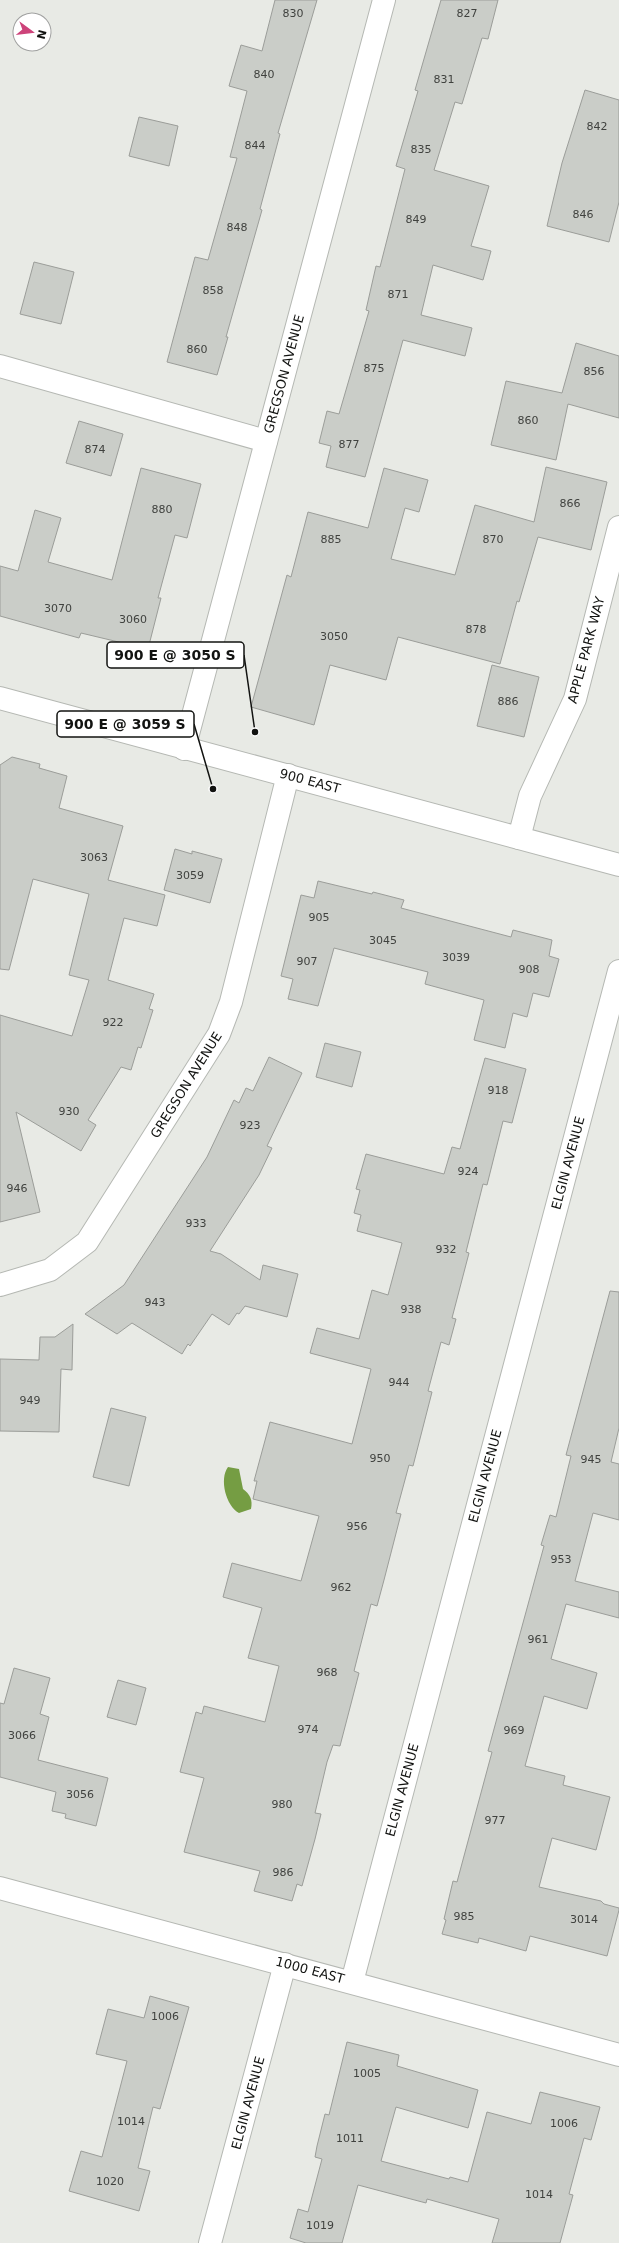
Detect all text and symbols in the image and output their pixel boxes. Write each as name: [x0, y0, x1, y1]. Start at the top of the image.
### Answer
house number: 830: [283, 7, 304, 20]
house number: 827: [457, 7, 478, 20]
north arrow: [12, 12, 52, 52]
text: N: [34, 28, 49, 41]
house number: 840: [254, 68, 275, 81]
house number: 831: [434, 73, 455, 86]
house number: 842: [587, 120, 608, 133]
house number: 844: [245, 139, 266, 152]
house number: 835: [411, 143, 432, 156]
house number: 846: [573, 208, 594, 221]
house number: 849: [406, 213, 427, 226]
house number: 848: [227, 221, 248, 234]
house number: 858: [203, 284, 224, 297]
house number: 871: [388, 288, 409, 301]
street label: GREGSON AVENUE: [261, 313, 307, 435]
house number: 860: [187, 343, 208, 356]
house number: 875: [364, 362, 385, 375]
house number: 856: [584, 365, 605, 378]
house number: 860: [518, 414, 539, 427]
house number: 877: [339, 438, 360, 451]
house number: 874: [85, 443, 106, 456]
house number: 866: [560, 497, 581, 510]
house number: 880: [152, 503, 173, 516]
house number: 885: [321, 533, 342, 546]
house number: 870: [483, 533, 504, 546]
street label: APPLE PARK WAY: [565, 595, 607, 705]
house number: 3070: [44, 602, 72, 615]
house number: 3060: [119, 613, 147, 626]
house number: 878: [466, 623, 487, 636]
house number: 3050: [320, 630, 348, 643]
callout: 900 E @ 3050 S: [107, 642, 244, 668]
text: 900 E @ 3050 S: [114, 647, 236, 663]
house number: 886: [498, 695, 519, 708]
callout: 900 E @ 3059 S: [57, 711, 194, 737]
text: 900 E @ 3059 S: [64, 716, 186, 732]
street label: 900 EAST: [278, 766, 342, 796]
house number: 3063: [80, 851, 108, 864]
house number: 3059: [176, 869, 204, 882]
house number: 905: [309, 911, 330, 924]
house number: 3045: [369, 934, 397, 947]
house number: 3039: [442, 951, 470, 964]
house number: 907: [297, 955, 318, 968]
house number: 908: [519, 963, 540, 976]
house number: 922: [103, 1016, 124, 1029]
street label: GREGSON AVENUE: [147, 1029, 225, 1141]
house number: 918: [488, 1084, 509, 1097]
house number: 930: [59, 1105, 80, 1118]
street label: ELGIN AVENUE: [548, 1115, 588, 1211]
house number: 923: [240, 1119, 261, 1132]
house number: 924: [458, 1165, 479, 1178]
house number: 946: [7, 1182, 28, 1195]
house number: 933: [186, 1217, 207, 1230]
house number: 932: [436, 1243, 457, 1256]
house number: 943: [145, 1296, 166, 1309]
house number: 938: [401, 1303, 422, 1316]
house number: 944: [389, 1376, 410, 1389]
house number: 949: [20, 1394, 41, 1407]
street label: ELGIN AVENUE: [465, 1428, 505, 1524]
house number: 950: [370, 1452, 391, 1465]
house number: 945: [581, 1453, 602, 1466]
house number: 956: [347, 1520, 368, 1533]
house number: 953: [551, 1553, 572, 1566]
house number: 962: [331, 1581, 352, 1594]
house number: 961: [528, 1633, 549, 1646]
house number: 968: [317, 1666, 338, 1679]
house number: 974: [298, 1723, 319, 1736]
house number: 969: [504, 1724, 525, 1737]
house number: 3066: [8, 1729, 36, 1742]
street label: ELGIN AVENUE: [382, 1742, 422, 1838]
house number: 3056: [66, 1788, 94, 1801]
house number: 980: [272, 1798, 293, 1811]
house number: 977: [485, 1814, 506, 1827]
house number: 986: [273, 1866, 294, 1879]
house number: 985: [454, 1910, 475, 1923]
house number: 3014: [570, 1913, 598, 1926]
street label: 1000 EAST: [274, 1954, 346, 1986]
house number: 1006: [151, 2010, 179, 2023]
street label: ELGIN AVENUE: [228, 2055, 268, 2151]
house number: 1005: [353, 2067, 381, 2080]
house number: 1014: [117, 2115, 145, 2128]
house number: 1006: [550, 2117, 578, 2130]
house number: 1011: [336, 2132, 364, 2145]
house number: 1020: [96, 2175, 124, 2188]
house number: 1014: [525, 2188, 553, 2201]
house number: 1019: [306, 2219, 334, 2232]

